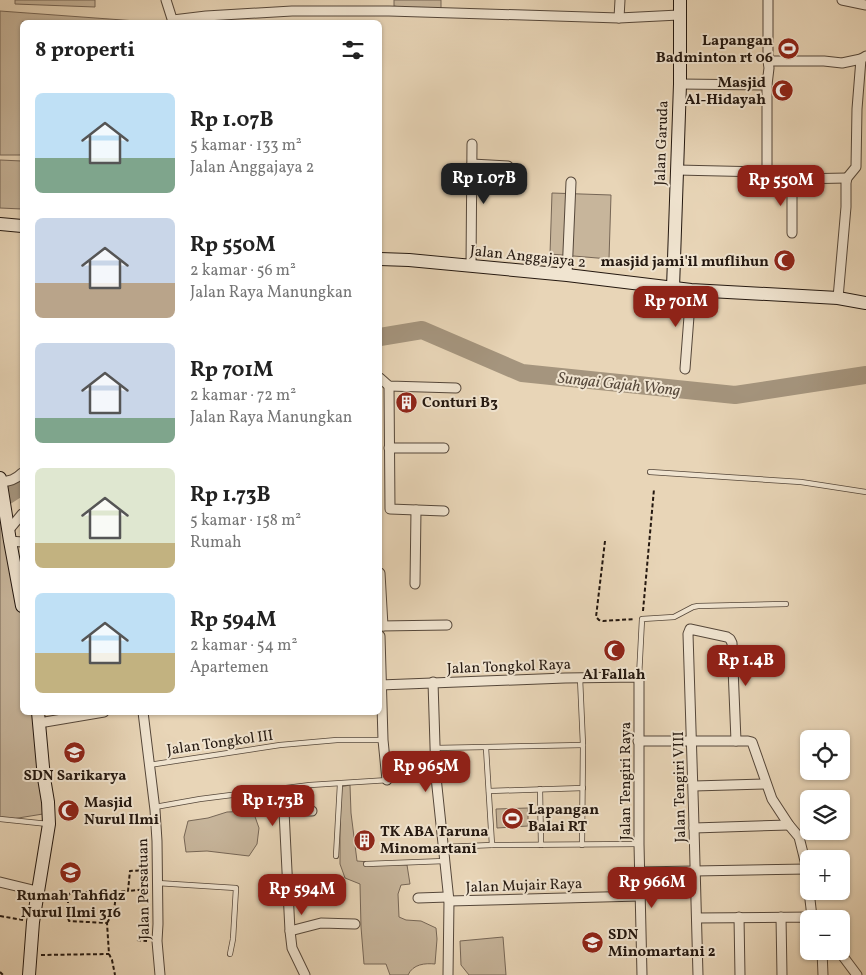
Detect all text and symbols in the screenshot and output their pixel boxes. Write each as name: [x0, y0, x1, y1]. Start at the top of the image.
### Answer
place label: Lapangan Badminton rt 06: [656, 31, 773, 69]
text: 8 properti: [35, 36, 135, 65]
icon: filters: [339, 36, 367, 64]
sports icon: Lapangan Badminton rt 06: [777, 37, 801, 61]
place label: Masjid Al-Hidayah: [685, 73, 766, 111]
mosque icon: Masjid Al-Hidayah: [770, 79, 794, 103]
street label: Jalan Garuda: [651, 100, 674, 186]
text: Rp 1.07B: [190, 106, 274, 135]
icon: home: [75, 113, 135, 173]
text: 5 kamar · 133 m²: [190, 135, 302, 157]
text: Jalan Anggajaya 2: [190, 157, 314, 179]
pin: Rp 1.07B: [432, 162, 536, 205]
pin: Rp 550M: [735, 164, 827, 207]
text: Rp 1.07B: [452, 168, 516, 190]
text: Rp 550M: [748, 170, 814, 192]
text: Rp 550M: [190, 231, 275, 260]
icon: home: [75, 238, 135, 298]
street label: Jalan Anggajaya 2: [469, 241, 587, 274]
mosque icon: masjid jami'il muflihun: [773, 249, 797, 273]
place label: masjid jami'il muflihun: [600, 252, 769, 273]
text: 2 kamar · 56 m²: [190, 260, 296, 282]
text: Jalan Raya Manungkan: [190, 282, 352, 304]
pin: Rp 701M: [630, 286, 722, 328]
text: Rp 701M: [644, 291, 708, 313]
text: Rp 701M: [190, 356, 273, 385]
icon: home: [75, 363, 135, 423]
water label: Sungai Gajah Wong: [556, 368, 681, 402]
text: 2 kamar · 72 m²: [190, 385, 296, 407]
building icon: Conturi B3: [394, 390, 418, 414]
place label: Conturi B3: [422, 393, 498, 414]
text: Jalan Raya Manungkan: [190, 407, 352, 429]
text: Rp 1.73B: [190, 481, 270, 510]
icon: home: [75, 488, 135, 548]
text: 5 kamar · 158 m²: [190, 510, 301, 532]
text: Rumah: [190, 532, 242, 554]
text: Rp 594M: [190, 606, 276, 635]
icon: home: [75, 613, 135, 673]
text: 2 kamar · 54 m²: [190, 635, 297, 657]
mosque icon: Al Fallah: [602, 639, 626, 663]
pin: Rp 1.4B: [700, 644, 792, 687]
text: Rp 1.4B: [718, 650, 774, 672]
street label: Jalan Tongkol Raya: [447, 655, 572, 680]
text: Apartemen: [190, 657, 269, 679]
place label: Al Fallah: [582, 665, 646, 686]
street label: Jalan Tengiri Raya: [616, 722, 637, 840]
street label: Jalan Tongkol III: [166, 726, 275, 761]
map controls: [800, 730, 850, 960]
button: locate: [800, 730, 850, 780]
street label: Jalan Tengiri VIII: [669, 731, 692, 843]
school or university icon: SDN Sarikarya: [63, 740, 87, 764]
pin: Rp 965M: [380, 750, 472, 793]
text: Rp 965M: [393, 756, 459, 778]
place label: SDN Sarikarya: [23, 766, 127, 787]
pin: Rp 1.73B: [221, 784, 325, 827]
text: Rp 1.73B: [242, 790, 304, 812]
button: layers: [800, 790, 850, 840]
place label: Masjid Nurul Ilmi: [84, 793, 159, 831]
mosque icon: Masjid Nurul Ilmi: [56, 799, 80, 823]
place label: Lapangan Balai RT: [528, 800, 599, 838]
sports icon: Lapangan Balai RT: [500, 806, 524, 830]
place label: TK ABA Taruna Minomartani: [380, 822, 489, 860]
building icon: TK ABA Taruna Minomartani: [352, 828, 376, 852]
street label: Jalan Persatuan: [133, 838, 156, 940]
button: +: [800, 850, 850, 900]
school or university icon: Rumah Tahfidz Nurul Ilmi 316: [59, 860, 83, 884]
pin: Rp 966M: [606, 866, 698, 909]
text: Rp 966M: [619, 872, 685, 894]
pin: Rp 594M: [256, 874, 348, 916]
street label: Jalan Mujair Raya: [465, 874, 583, 899]
text: Rp 594M: [269, 879, 335, 901]
place label: Rumah Tahfidz Nurul Ilmi 316: [17, 886, 126, 924]
button: −: [800, 910, 850, 960]
place label: SDN Minomartani 2: [608, 925, 716, 963]
school or university icon: SDN Minomartani 2: [580, 931, 604, 955]

